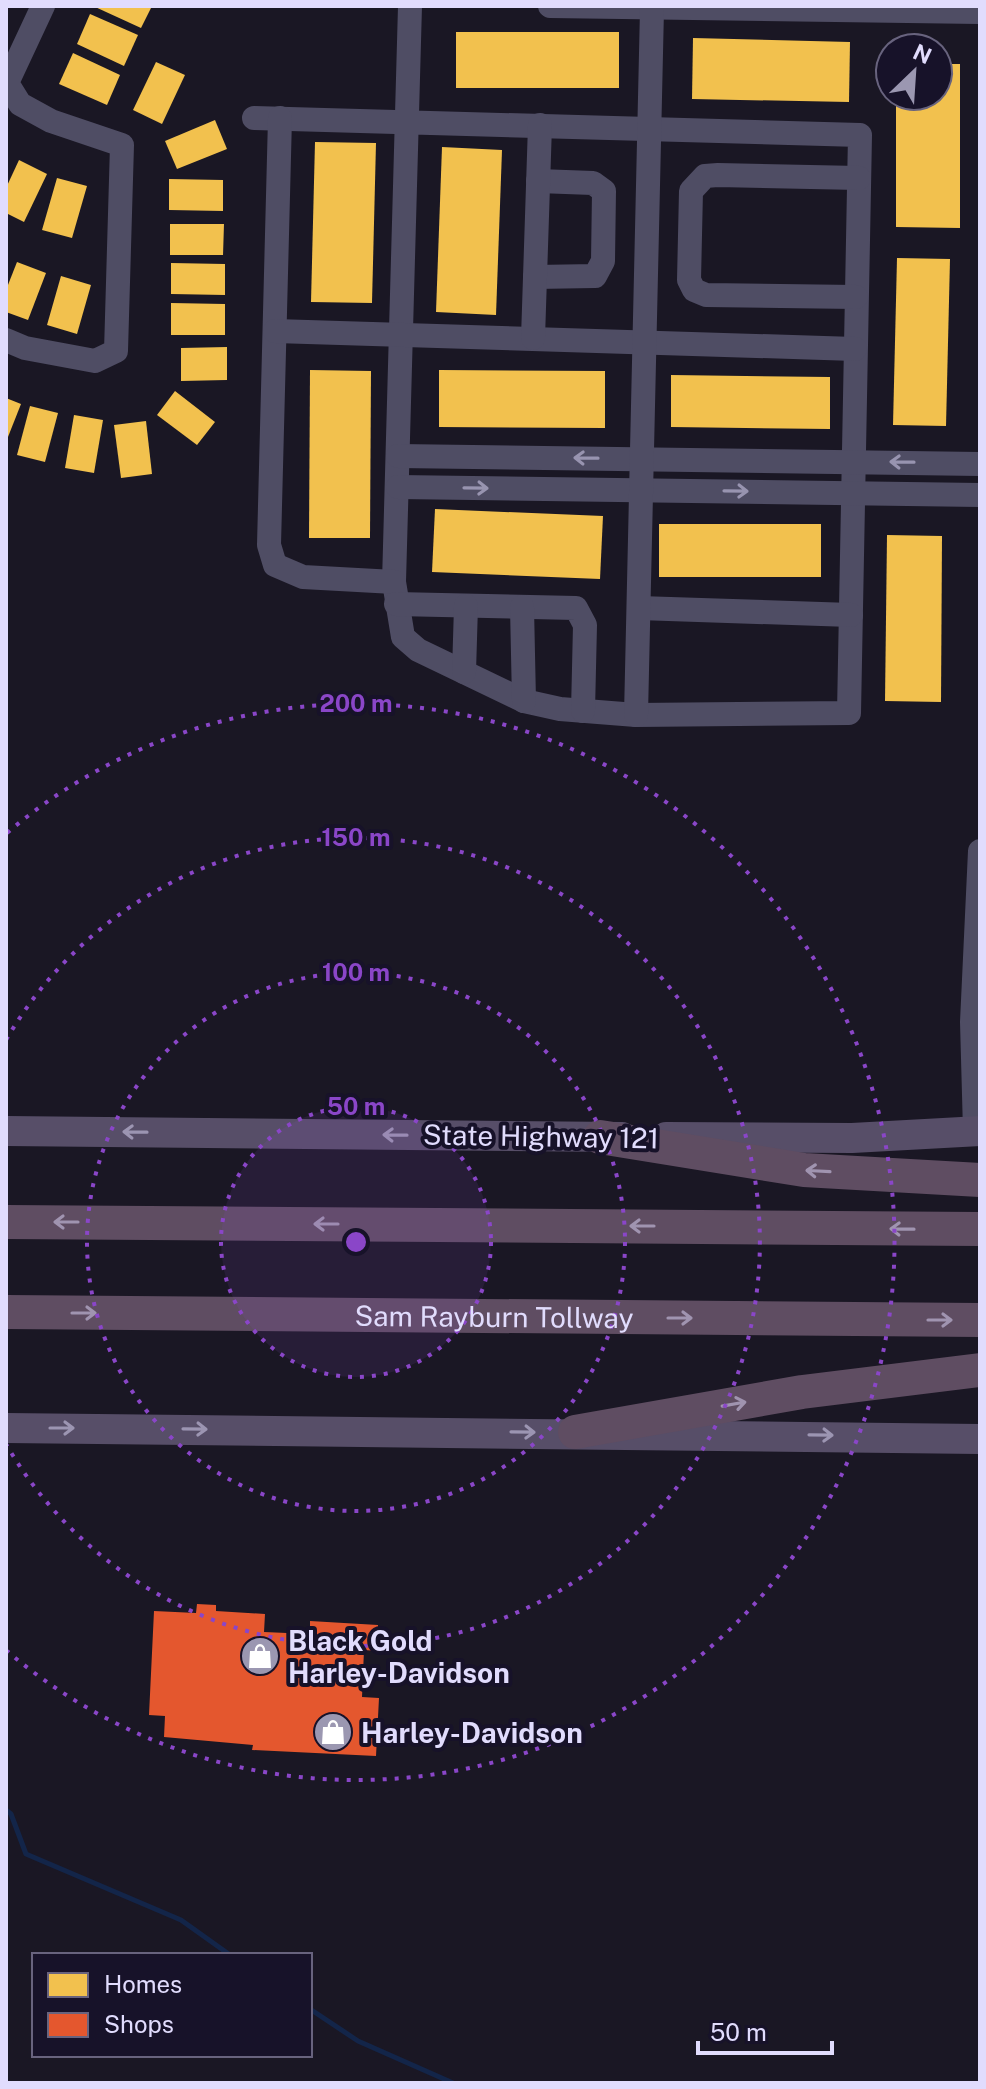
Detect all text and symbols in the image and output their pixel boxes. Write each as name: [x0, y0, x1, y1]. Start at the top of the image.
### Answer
north arrow: [874, 32, 954, 112]
text: N: [909, 38, 936, 69]
one-way arrow: [573, 450, 600, 466]
one-way arrow: [889, 455, 916, 470]
one-way arrow: [462, 480, 489, 496]
one-way arrow: [722, 483, 749, 499]
text: 200 m: [319, 689, 393, 717]
text: 150 m: [322, 823, 390, 851]
text: 100 m: [322, 958, 390, 986]
text: 50 m: [327, 1092, 385, 1120]
street label: State Highway 121: [423, 1117, 659, 1155]
one-way arrow: [122, 1124, 149, 1140]
one-way arrow: [382, 1127, 409, 1142]
one-way arrow: [805, 1163, 832, 1178]
one-way arrow: [53, 1214, 80, 1230]
one-way arrow: [313, 1216, 340, 1232]
one-way arrow: [629, 1219, 656, 1234]
one-way arrow: [889, 1221, 916, 1237]
centre of rings: [342, 1228, 370, 1256]
street label: Sam Rayburn Tollway: [354, 1298, 634, 1334]
one-way arrow: [70, 1305, 97, 1321]
one-way arrow: [666, 1310, 693, 1326]
one-way arrow: [926, 1312, 953, 1328]
one-way arrow: [721, 1395, 746, 1410]
one-way arrow: [48, 1420, 75, 1436]
one-way arrow: [181, 1421, 208, 1437]
one-way arrow: [509, 1424, 536, 1439]
one-way arrow: [807, 1428, 834, 1443]
place label: Black Gold Harley-Davidson: [288, 1624, 510, 1689]
shop icon: Black Gold Harley-Davidson: [239, 1635, 281, 1677]
shop icon: Harley-Davidson: [312, 1711, 354, 1753]
place label: Harley-Davidson: [361, 1716, 583, 1749]
legend: [32, 1953, 312, 2057]
text: Homes: [104, 1970, 182, 1998]
scale bar: [698, 2005, 832, 2055]
text: Shops: [104, 2010, 174, 2038]
text: 50 m: [710, 2018, 767, 2046]

